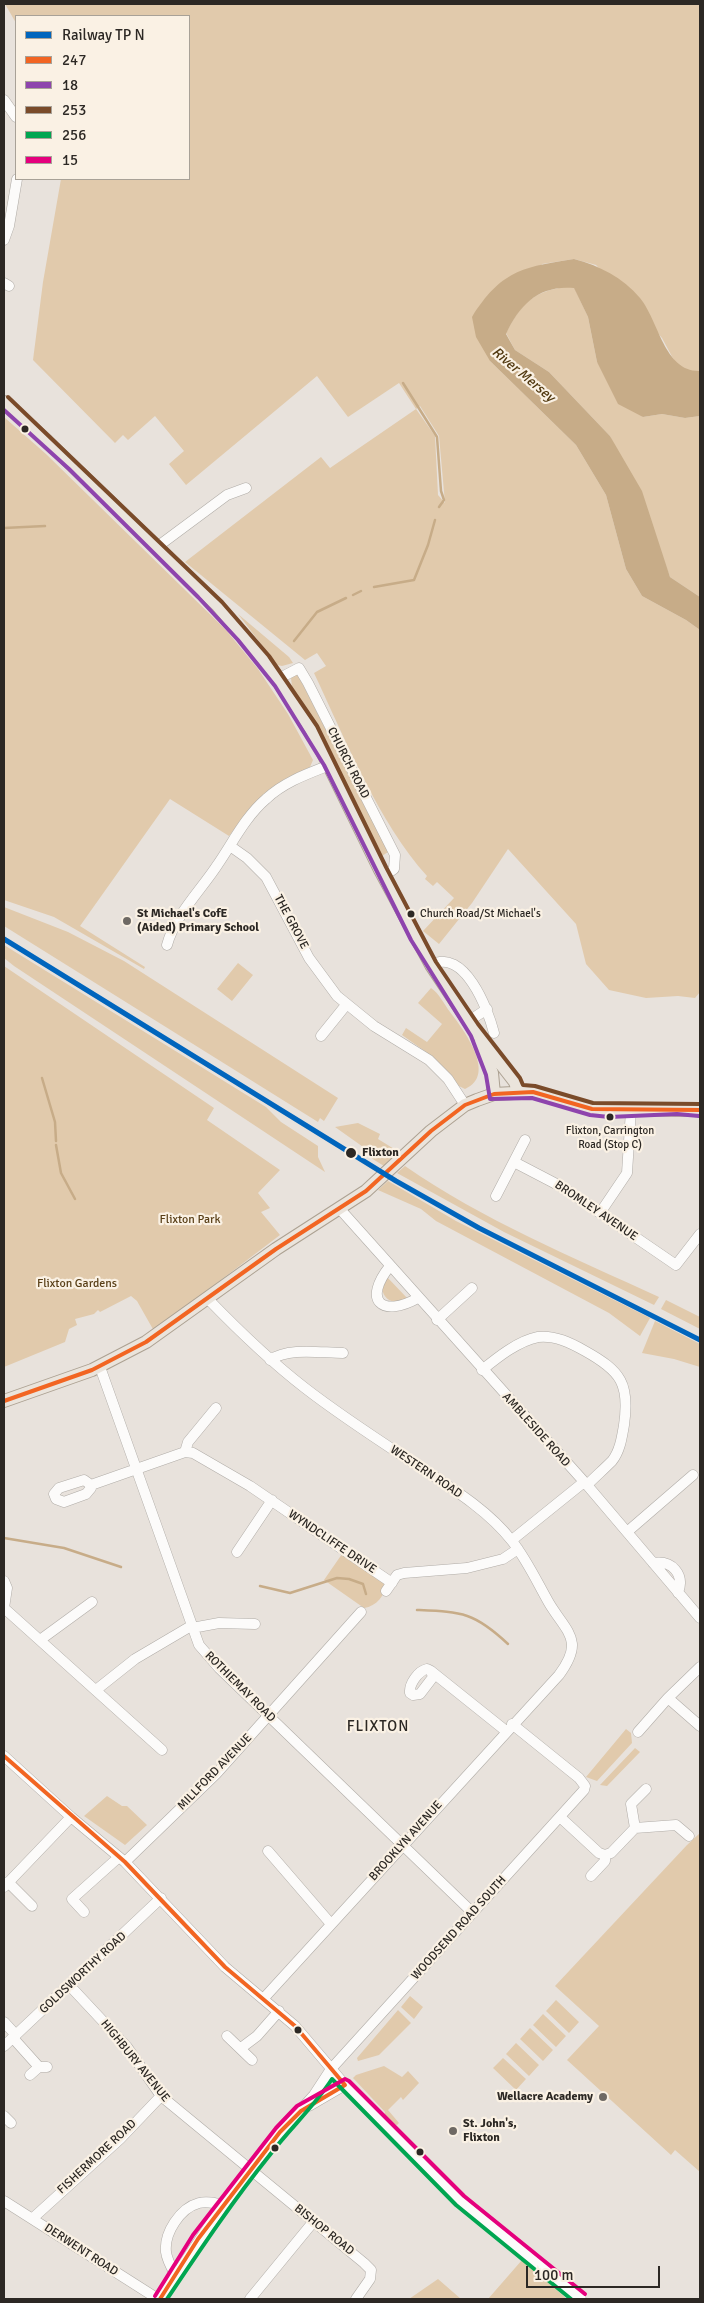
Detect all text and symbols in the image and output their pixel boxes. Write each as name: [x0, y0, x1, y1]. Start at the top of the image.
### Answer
legend: [15, 15, 190, 180]
text: Railway TP N: [62, 26, 145, 44]
text: 247: [62, 51, 86, 69]
text: 18: [62, 76, 78, 94]
text: 253: [62, 101, 86, 119]
text: 256: [62, 126, 86, 144]
text: 15: [62, 151, 78, 169]
water label: River Mersey: [488, 344, 558, 406]
unlabelled marker: [20, 424, 30, 434]
street label: CHURCH ROAD: [324, 725, 372, 801]
street label: THE GROVE: [271, 892, 311, 952]
place label: St Michael's CofE (Aided) Primary School: [137, 907, 259, 935]
place label: Church Road/St Michael's: [420, 907, 541, 921]
marker: Church Road/St Michael's: [406, 909, 416, 919]
marker: St Michael's CofE (Aided) Primary School: [121, 915, 133, 927]
marker: Flixton, Carrington Road (Stop C): [605, 1112, 615, 1122]
place label: Flixton, Carrington Road (Stop C): [566, 1124, 654, 1150]
marker: Flixton: [344, 1146, 358, 1160]
place label: Flixton: [362, 1146, 399, 1160]
street label: BROMLEY AVENUE: [552, 1178, 640, 1244]
park label: Flixton Park: [159, 1213, 221, 1227]
park label: Flixton Gardens: [37, 1277, 117, 1291]
street label: AMBLESIDE ROAD: [499, 1390, 573, 1470]
street label: WESTERN ROAD: [387, 1443, 465, 1501]
street label: WYNDCLIFFE DRIVE: [285, 1507, 379, 1577]
street label: ROTHIEMAY ROAD: [202, 1649, 278, 1725]
district label: FLIXTON: [346, 1718, 410, 1736]
street label: MILLFORD AVENUE: [175, 1731, 255, 1813]
street label: BROOKLYN AVENUE: [366, 1798, 446, 1884]
street label: WOODSEND ROAD SOUTH: [409, 1873, 509, 1983]
street label: GOLDSWORTHY ROAD: [37, 1929, 129, 2017]
street label: HIGHBURY AVENUE: [97, 2017, 173, 2105]
unlabelled marker: [293, 2025, 303, 2035]
place label: Wellacre Academy: [497, 2090, 593, 2104]
marker: Wellacre Academy: [597, 2091, 609, 2103]
street label: FISHERMORE ROAD: [55, 2117, 139, 2197]
place label: St. John's, Flixton: [463, 2117, 517, 2145]
marker: St. John's, Flixton: [447, 2125, 459, 2137]
unlabelled marker: [270, 2143, 280, 2153]
unlabelled marker: [415, 2147, 425, 2157]
street label: BISHOP ROAD: [291, 2202, 357, 2258]
street label: DERWENT ROAD: [41, 2221, 121, 2279]
scale bar: [529, 2256, 663, 2288]
text: 100 m: [534, 2266, 574, 2284]

